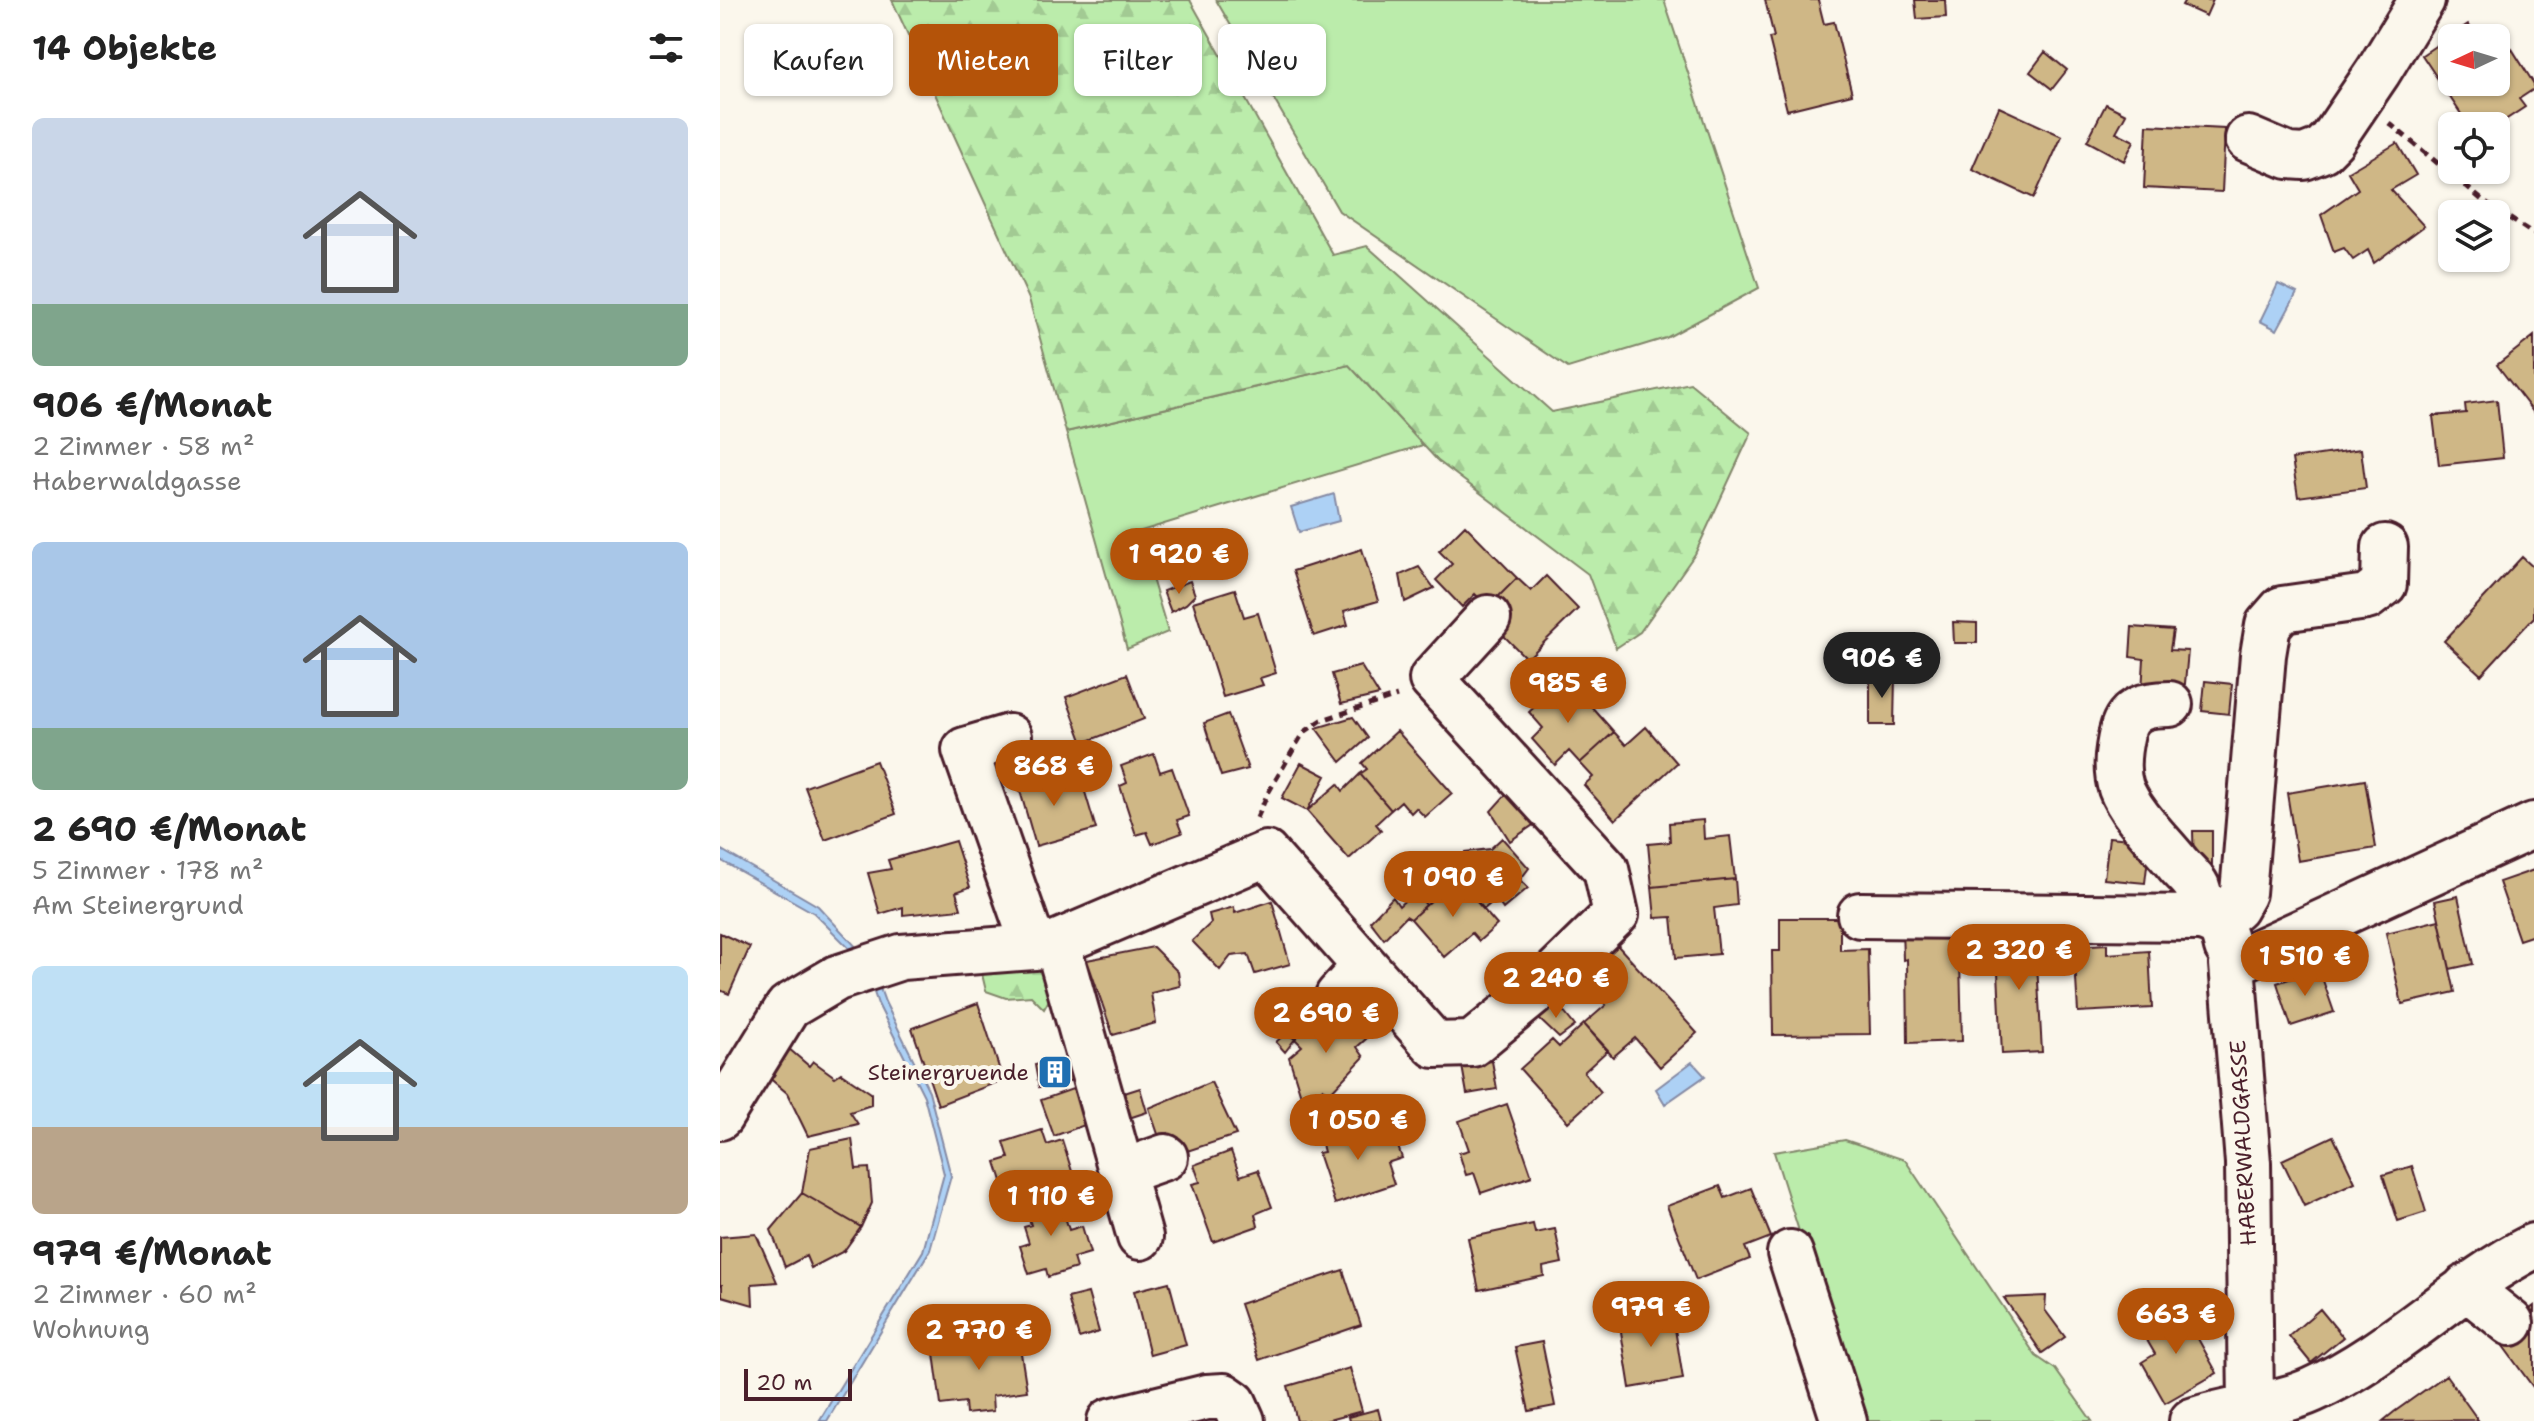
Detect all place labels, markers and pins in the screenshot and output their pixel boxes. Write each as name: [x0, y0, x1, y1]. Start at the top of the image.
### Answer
pin: 1 920 €: [1105, 528, 1253, 596]
pin: 906 €: [1826, 632, 1938, 700]
pin: 985 €: [1512, 657, 1624, 725]
pin: 868 €: [998, 740, 1110, 808]
pin: 1 090 €: [1379, 851, 1527, 919]
pin: 2 320 €: [1945, 924, 2093, 992]
pin: 1 510 €: [2231, 930, 2379, 998]
pin: 2 240 €: [1482, 952, 1630, 1020]
pin: 2 690 €: [1252, 987, 1400, 1055]
building icon: Steinergruende: [1036, 1053, 1074, 1091]
place label: Steinergruende: [868, 1058, 1029, 1087]
pin: 1 050 €: [1284, 1094, 1432, 1162]
pin: 1 110 €: [977, 1170, 1125, 1238]
pin: 979 €: [1595, 1281, 1707, 1349]
pin: 663 €: [2120, 1288, 2232, 1356]
pin: 2 770 €: [905, 1304, 1053, 1372]

